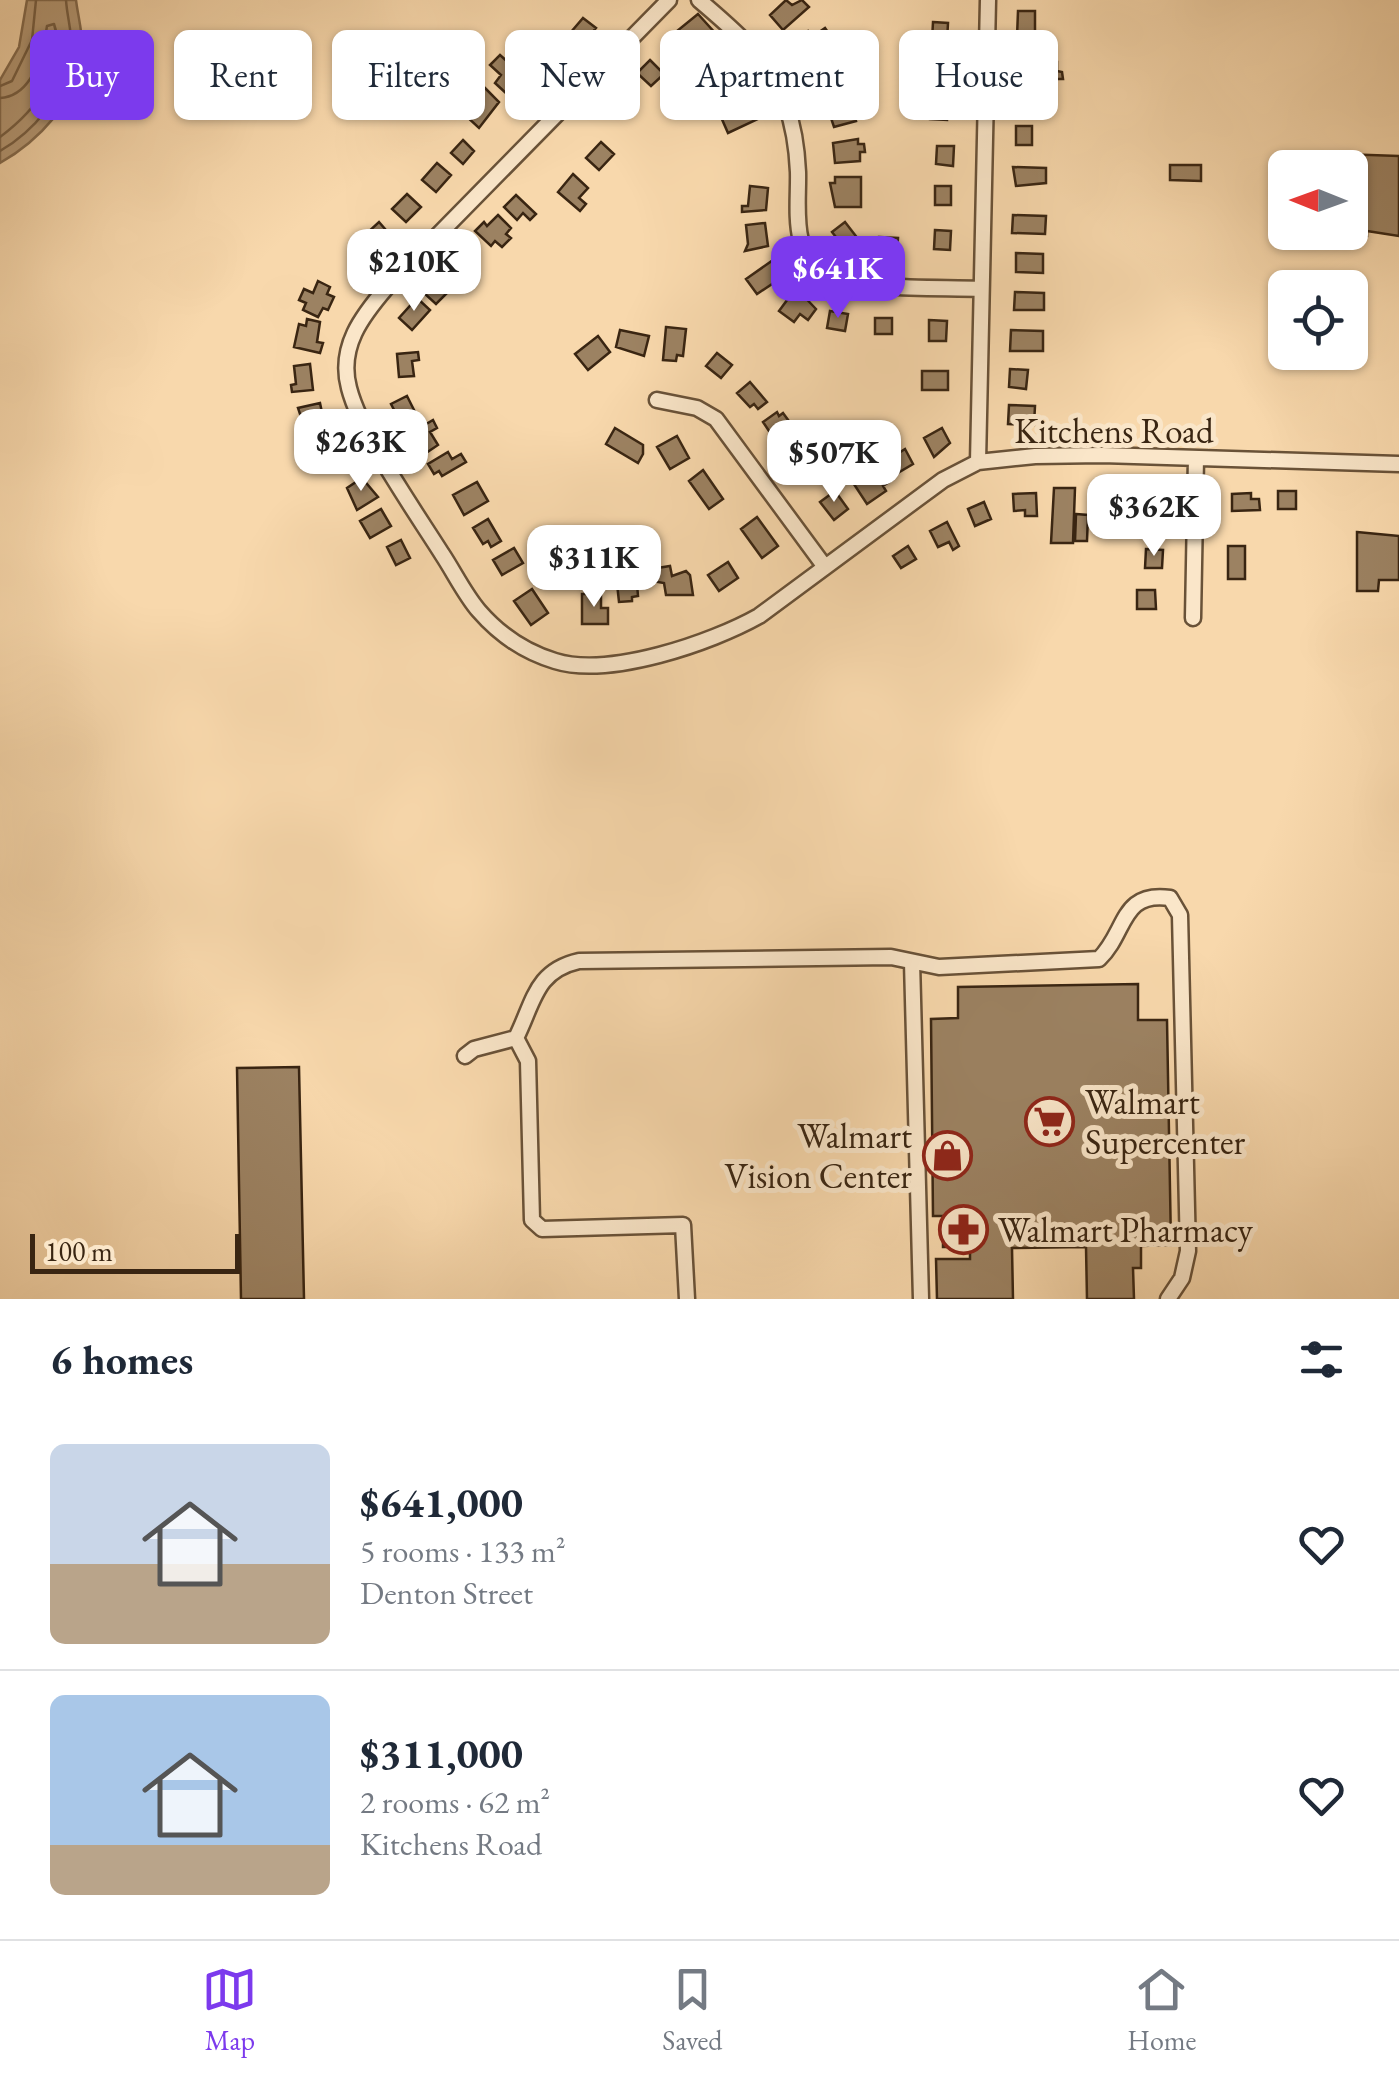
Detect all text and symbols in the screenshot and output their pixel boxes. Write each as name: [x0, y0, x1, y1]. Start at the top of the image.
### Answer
chip: Buy: [30, 30, 154, 120]
chip: Rent: [174, 30, 312, 120]
chip: Filters: [332, 30, 485, 120]
chip: New: [505, 30, 640, 120]
chip: Apartment: [660, 30, 879, 120]
chip: House: [899, 30, 1058, 120]
north arrow: [1268, 150, 1368, 250]
map controls: [1268, 150, 1368, 370]
pin: $210K: [344, 229, 484, 314]
pin: $641K: [768, 236, 908, 321]
text: $210K: [369, 240, 459, 282]
text: $641K: [793, 247, 883, 289]
button: locate: [1268, 270, 1368, 370]
street label: Kitchens Road: [1014, 408, 1214, 453]
pin: $263K: [291, 409, 431, 494]
text: $263K: [316, 420, 406, 462]
pin: $507K: [764, 420, 904, 505]
text: $507K: [789, 431, 879, 473]
pin: $362K: [1084, 474, 1224, 559]
text: $362K: [1109, 485, 1199, 527]
pin: $311K: [524, 525, 664, 610]
text: $311K: [549, 536, 639, 578]
place label: Walmart Supercenter: [1085, 1079, 1246, 1164]
supermarket icon: Walmart Supercenter: [1024, 1095, 1076, 1147]
place label: Walmart Vision Center: [725, 1113, 912, 1198]
shop icon: Walmart Vision Center: [921, 1129, 973, 1181]
pharmacy icon: Walmart Pharmacy: [937, 1203, 989, 1255]
place label: Walmart Pharmacy: [998, 1207, 1254, 1252]
scale bar: [30, 1229, 240, 1274]
text: 100 m: [45, 1233, 113, 1269]
text: 6 homes: [50, 1332, 193, 1387]
icon: filters: [1294, 1332, 1349, 1387]
text: $641,000: [360, 1475, 523, 1530]
icon: home: [130, 1484, 250, 1604]
icon: heart: [1294, 1517, 1349, 1572]
text: 5 rooms · 133 m²: [360, 1530, 566, 1572]
text: Denton Street: [360, 1572, 533, 1614]
text: $311,000: [360, 1726, 523, 1781]
icon: home: [130, 1735, 250, 1855]
icon: heart: [1294, 1768, 1349, 1823]
text: 2 rooms · 62 m²: [360, 1781, 550, 1823]
text: Kitchens Road: [360, 1823, 542, 1865]
tab: Map: [202, 1962, 257, 2058]
tab: Saved: [662, 1962, 722, 2058]
tab: Home: [1127, 1962, 1197, 2058]

